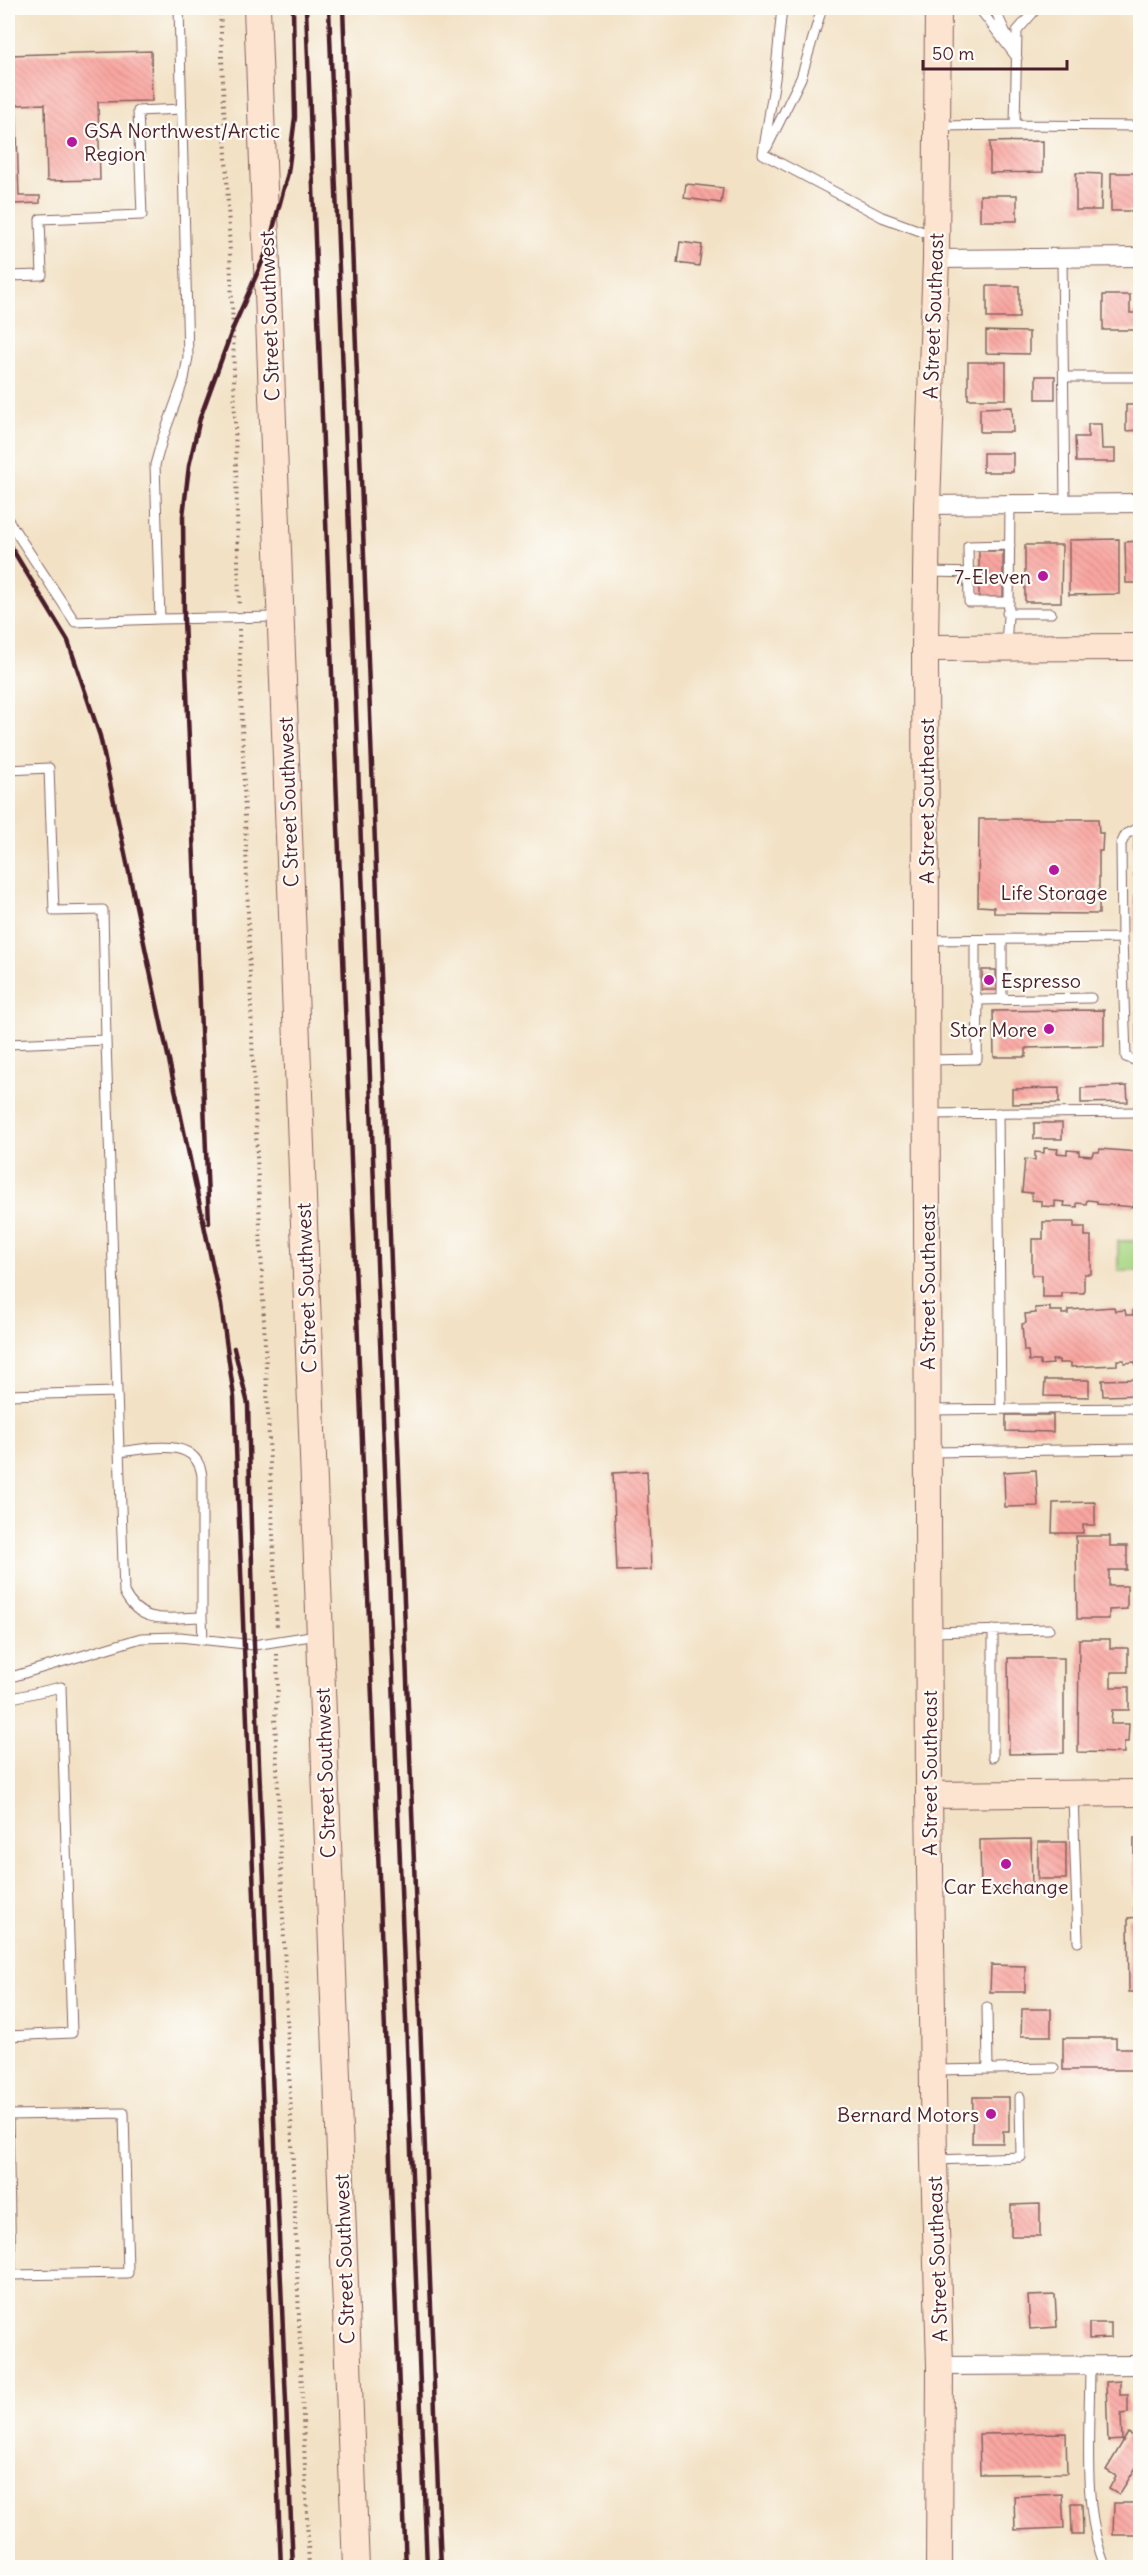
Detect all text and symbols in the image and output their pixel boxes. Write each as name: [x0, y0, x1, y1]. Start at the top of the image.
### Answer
scale bar: [923, 33, 1067, 71]
text: 50 m: [932, 42, 974, 65]
place label: GSA Northwest/Arctic Region: [84, 118, 280, 166]
marker: GSA Northwest/Arctic Region: [65, 135, 79, 149]
street label: C Street Southwest: [254, 230, 284, 402]
street label: A Street Southeast: [918, 232, 948, 399]
place label: 7-Eleven: [954, 564, 1031, 589]
marker: 7-Eleven: [1036, 569, 1050, 583]
street label: C Street Southwest: [273, 716, 303, 888]
street label: A Street Southeast: [914, 718, 939, 884]
marker: Life Storage: [1047, 863, 1061, 877]
place label: Life Storage: [1001, 880, 1107, 905]
place label: Espresso: [1001, 968, 1081, 993]
marker: Espresso: [982, 973, 996, 987]
place label: Stor More: [950, 1017, 1037, 1042]
marker: Stor More: [1042, 1022, 1056, 1036]
street label: C Street Southwest: [291, 1202, 321, 1374]
street label: A Street Southeast: [915, 1204, 940, 1370]
street label: C Street Southwest: [310, 1687, 340, 1859]
street label: A Street Southeast: [917, 1690, 942, 1856]
marker: Car Exchange: [999, 1857, 1013, 1871]
place label: Car Exchange: [943, 1874, 1069, 1899]
place label: Bernard Motors: [837, 2102, 979, 2127]
marker: Bernard Motors: [984, 2107, 998, 2121]
street label: C Street Southwest: [329, 2173, 359, 2345]
street label: A Street Southeast: [922, 2175, 952, 2342]

